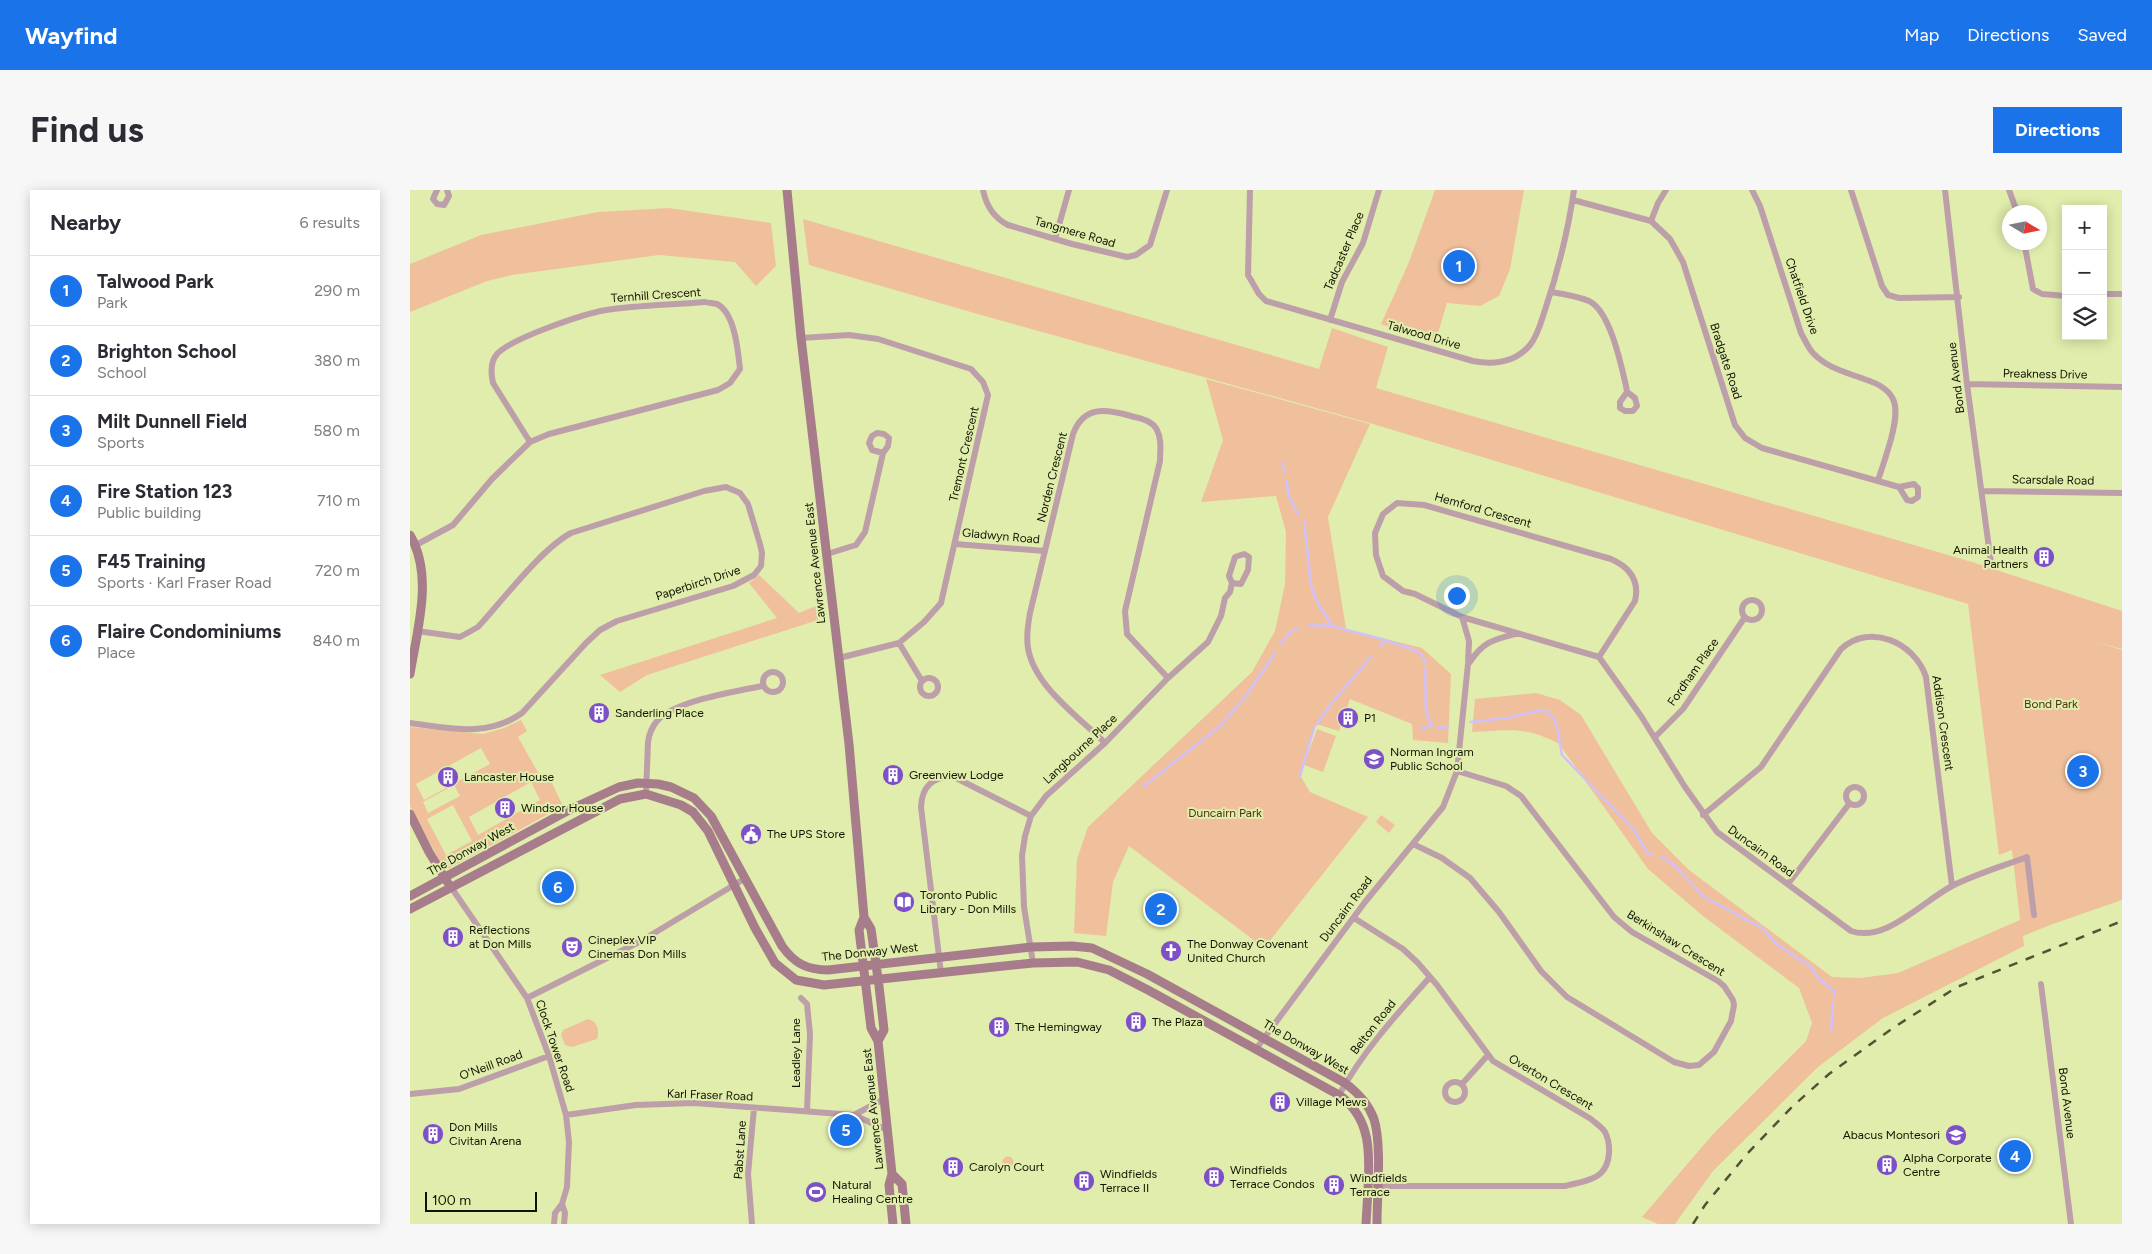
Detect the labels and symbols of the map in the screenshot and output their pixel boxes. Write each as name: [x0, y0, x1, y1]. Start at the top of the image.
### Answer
north arrow: [2002, 205, 2047, 250]
street label: Tadcaster Place: [1321, 209, 1367, 292]
street label: Tangmere Road: [1033, 214, 1117, 250]
pin: 1: [1443, 247, 1475, 285]
street label: Chatfield Drive: [1782, 256, 1822, 337]
street label: Ternhill Crescent: [611, 285, 702, 305]
street label: Talwood Drive: [1386, 318, 1463, 352]
street label: Bradgate Road: [1707, 321, 1745, 401]
street label: Bond Avenue: [1945, 341, 1967, 414]
street label: Preakness Drive: [2003, 366, 2088, 382]
street label: Tremont Crescent: [946, 405, 982, 503]
street label: Norden Crescent: [1034, 430, 1070, 524]
street label: Scarsdale Road: [2012, 472, 2094, 488]
street label: Hemford Crescent: [1433, 489, 1534, 531]
street label: Lawrence Avenue East: [802, 501, 828, 624]
street label: Gladwyn Road: [962, 526, 1040, 546]
place label: Animal Health Partners: [1953, 543, 2028, 571]
building icon: Animal Health Partners: [2032, 545, 2056, 569]
street label: Paperbirch Drive: [654, 563, 743, 603]
your location: [1444, 583, 1470, 609]
street label: Fordham Place: [1665, 635, 1722, 708]
street label: Addison Crescent: [1929, 674, 1957, 772]
park label: Bond Park: [2024, 697, 2078, 711]
building icon: Sanderling Place: [587, 701, 611, 725]
place label: Sanderling Place: [615, 706, 704, 720]
building icon: P1: [1336, 706, 1360, 730]
street label: Langbourne Place: [1040, 711, 1120, 787]
place label: P1: [1364, 711, 1376, 725]
place label: Norman Ingram Public School: [1390, 745, 1474, 773]
school or university icon: Norman Ingram Public School: [1362, 747, 1386, 771]
pin: 3: [2067, 752, 2099, 790]
building icon: Greenview Lodge: [881, 763, 905, 787]
building icon: Lancaster House: [436, 765, 460, 789]
place label: Greenview Lodge: [909, 768, 1004, 782]
place label: Lancaster House: [464, 770, 555, 784]
building icon: Windsor House: [493, 796, 517, 820]
place label: Windsor House: [521, 801, 604, 815]
park label: Duncairn Park: [1188, 806, 1262, 820]
street label: The Donway West: [425, 819, 517, 879]
public building icon: The UPS Store: [739, 822, 763, 846]
street label: Duncairn Road: [1725, 822, 1797, 880]
place label: The UPS Store: [767, 827, 845, 841]
pin: 6: [542, 868, 574, 906]
street label: Duncairn Road: [1317, 873, 1375, 945]
place label: Toronto Public Library - Don Mills: [920, 888, 1017, 916]
library icon: Toronto Public Library - Don Mills: [892, 890, 916, 914]
pin: 2: [1145, 890, 1177, 928]
street label: Berkinshaw Crescent: [1624, 907, 1728, 979]
place label: Reflections at Don Mills: [469, 923, 532, 951]
building icon: Reflections at Don Mills: [441, 925, 465, 949]
place label: Cineplex VIP Cinemas Don Mills: [588, 933, 687, 961]
theatre icon: Cineplex VIP Cinemas Don Mills: [560, 935, 584, 959]
place label: The Donway Covenant United Church: [1187, 937, 1309, 965]
church icon: The Donway Covenant United Church: [1159, 939, 1183, 963]
street label: The Donway West: [821, 940, 919, 964]
street label: Belton Road: [1347, 997, 1399, 1057]
street label: Clock Tower Road: [533, 998, 577, 1094]
building icon: The Plaza: [1124, 1010, 1148, 1034]
building icon: The Hemingway: [987, 1015, 1011, 1039]
place label: The Plaza: [1152, 1015, 1203, 1029]
street label: The Donway West: [1261, 1017, 1352, 1078]
street label: Leadley Lane: [789, 1018, 803, 1088]
place label: The Hemingway: [1015, 1020, 1102, 1034]
street label: O'Neill Road: [457, 1047, 525, 1083]
street label: Lawrence Avenue East: [860, 1047, 886, 1170]
street label: Overton Crescent: [1506, 1051, 1596, 1113]
street label: Bond Avenue: [2056, 1067, 2078, 1140]
street label: Karl Fraser Road: [667, 1086, 753, 1104]
building icon: Village Mews: [1268, 1090, 1292, 1114]
place label: Village Mews: [1296, 1095, 1367, 1109]
pin: 5: [830, 1111, 862, 1149]
place label: Don Mills Civitan Arena: [449, 1120, 521, 1148]
street label: Pabst Lane: [731, 1120, 749, 1180]
building icon: Don Mills Civitan Arena: [421, 1122, 445, 1146]
school or university icon: Abacus Montesori: [1944, 1123, 1968, 1147]
place label: Abacus Montesori: [1843, 1128, 1940, 1142]
pin: 4: [1999, 1137, 2031, 1175]
place label: Alpha Corporate Centre: [1903, 1151, 1992, 1179]
building icon: Alpha Corporate Centre: [1875, 1153, 1899, 1177]
building icon: Carolyn Court: [941, 1155, 965, 1179]
place label: Carolyn Court: [969, 1160, 1045, 1174]
place label: Windfields Terrace Condos: [1230, 1163, 1315, 1191]
building icon: Windfields Terrace Condos: [1202, 1165, 1226, 1189]
place label: Windfields Terrace II: [1100, 1167, 1157, 1195]
building icon: Windfields Terrace II: [1072, 1169, 1096, 1193]
place label: Windfields Terrace: [1350, 1171, 1407, 1199]
building icon: Windfields Terrace: [1322, 1173, 1346, 1197]
place label: Natural Healing Centre: [832, 1178, 913, 1206]
sports icon: Natural Healing Centre: [804, 1180, 828, 1204]
scale bar: [425, 1189, 538, 1212]

